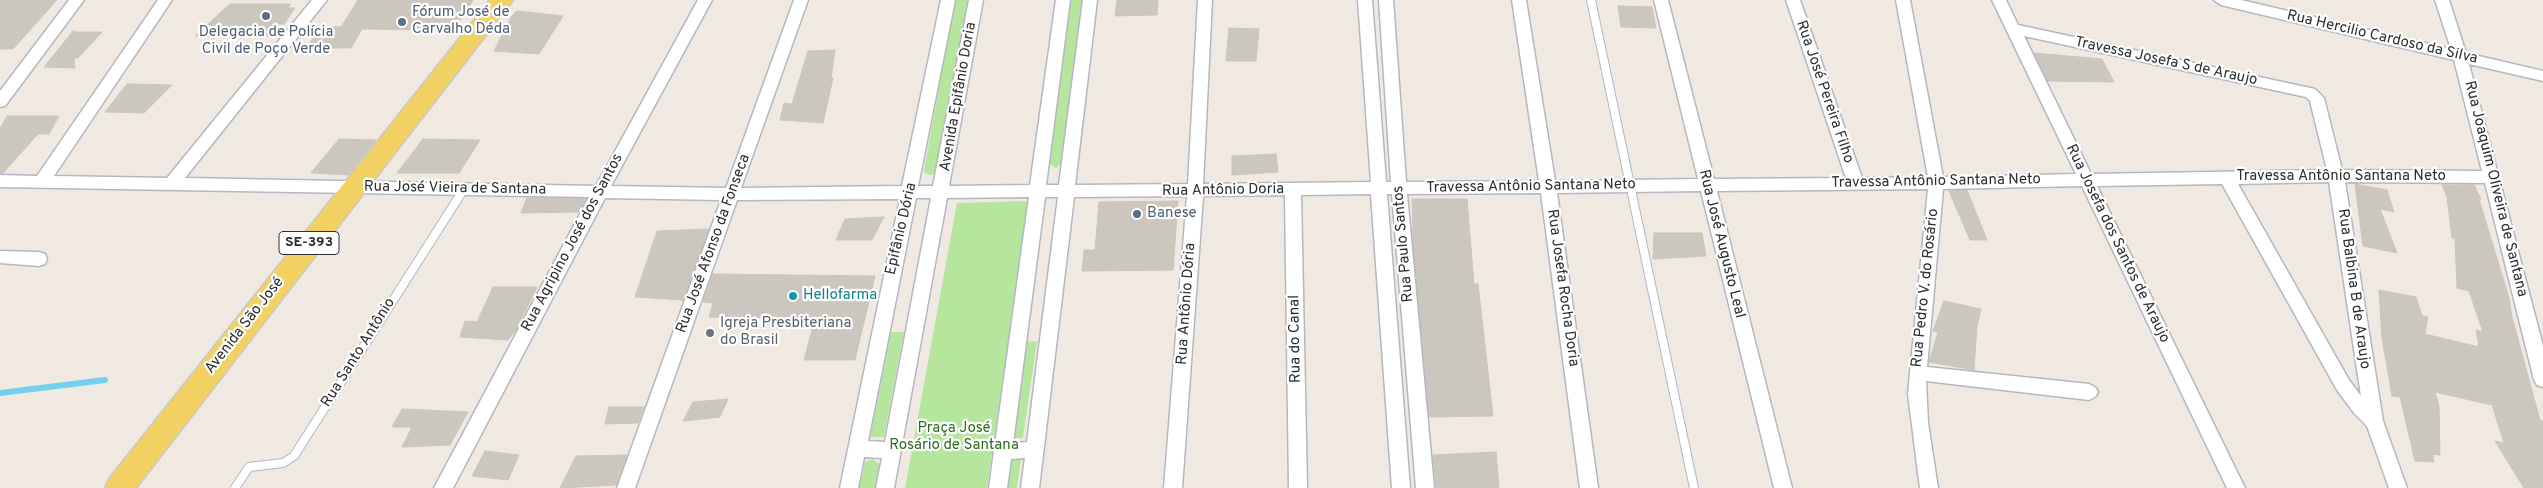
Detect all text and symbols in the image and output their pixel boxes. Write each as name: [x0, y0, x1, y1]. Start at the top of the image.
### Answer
place label: Fórum José de Carvalho Déda: [412, 4, 510, 39]
street label: Rua Hercilio Cardoso da Silva: [2285, 7, 2479, 69]
marker: Delegacia de Polícia Civil de Poço Verde: [260, 10, 272, 22]
marker: Fórum José de Carvalho Déda: [396, 16, 408, 28]
street label: Rua José Pereira Filho: [1791, 18, 1857, 166]
street label: Avenida Epifânio Doria: [937, 21, 981, 173]
place label: Delegacia de Polícia Civil de Poço Verde: [199, 24, 333, 59]
street label: Travessa Josefa S de Araujo: [2073, 34, 2259, 90]
street label: Rua Joaquim Oliveira de Santana: [2459, 79, 2531, 299]
street label: Rua Josefa dos Santos de Araujo: [2061, 142, 2173, 346]
street label: Rua Agripino José dos Santos: [518, 151, 628, 335]
street label: Rua José Afonso da Fonseca: [673, 152, 755, 336]
street label: Rua José Augusto Leal: [1694, 168, 1748, 320]
street label: Travessa Antônio Santana Neto: [2236, 168, 2446, 186]
street label: Travessa Antônio Santana Neto: [1831, 171, 2041, 193]
street label: Travessa Antônio Santana Neto: [1426, 176, 1636, 198]
street label: Rua José Vieira de Santana: [364, 178, 546, 200]
street label: Epifânio Dória: [883, 181, 921, 277]
street label: Rua Antônio Doria: [1162, 181, 1284, 201]
street label: Rua Paulo Santos: [1390, 185, 1418, 303]
place label: Banese: [1147, 205, 1197, 223]
marker: Banese: [1131, 208, 1143, 220]
street label: Rua Josefa Rocha Doria: [1542, 208, 1582, 368]
street label: Rua Pedro V. do Rosário: [1909, 208, 1943, 368]
street label: Rua Balbina B de Araujo: [2333, 208, 2373, 370]
road number: SE-393: [279, 232, 339, 254]
street label: Rua Antônio Dória: [1174, 242, 1200, 366]
street label: Avenida São José: [202, 274, 288, 378]
place label: Hellofarma: [803, 287, 877, 305]
marker: Hellofarma: [787, 290, 799, 302]
street label: Rua Santo Antônio: [318, 295, 400, 411]
street label: Rua do Canal: [1286, 295, 1306, 383]
place label: Igreja Presbiteriana do Brasil: [720, 315, 851, 350]
marker: Igreja Presbiteriana do Brasil: [704, 327, 716, 339]
park label: Praça José Rosário de Santana: [889, 420, 1019, 455]

